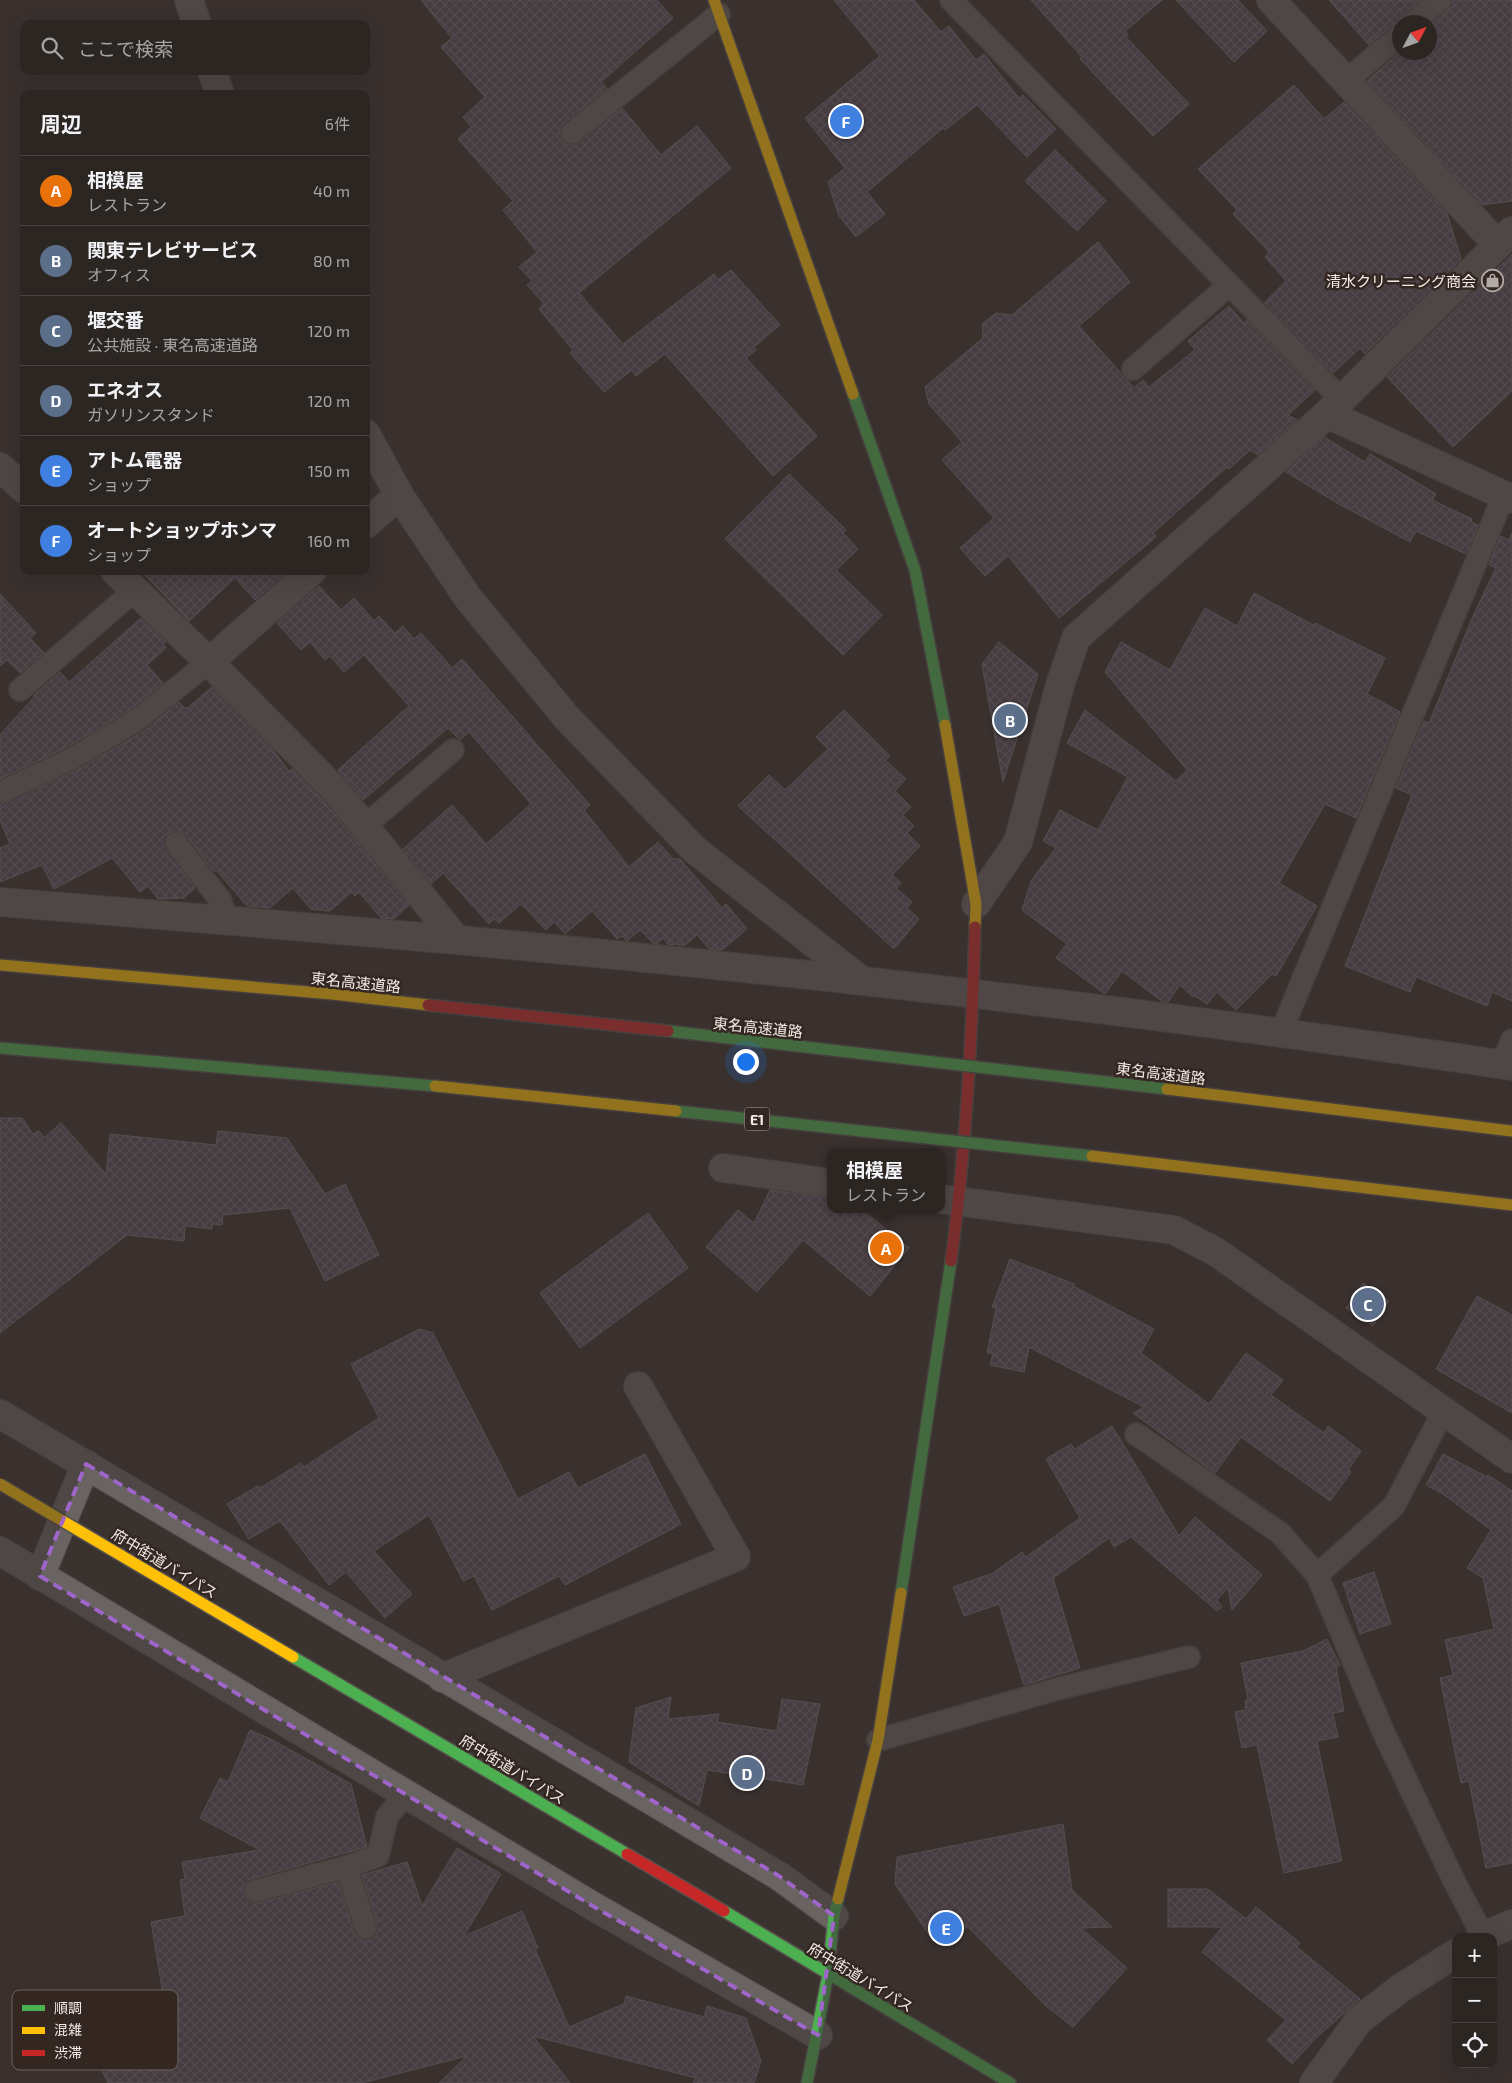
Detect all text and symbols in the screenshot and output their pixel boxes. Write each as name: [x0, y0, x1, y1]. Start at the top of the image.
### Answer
north arrow: [1392, 15, 1437, 60]
search box: [20, 20, 370, 75]
icon: search: [38, 34, 66, 62]
text: ここで検索: [78, 37, 173, 60]
pin: F: [830, 102, 862, 140]
text: 周辺: [40, 111, 82, 136]
text: 6件: [325, 114, 350, 133]
text: 相模屋: [87, 168, 144, 191]
text: A: [51, 181, 61, 200]
text: 40 m: [313, 181, 350, 200]
text: レストラン: [87, 195, 167, 214]
text: 関東テレビサービス: [87, 238, 258, 261]
text: B: [51, 251, 61, 270]
text: 80 m: [313, 251, 350, 270]
text: オフィス: [87, 265, 151, 284]
shop icon: 清水クリーニング商会: [1480, 269, 1504, 293]
place label: 清水クリーニング商会: [1326, 272, 1476, 290]
text: 堰交番: [87, 308, 144, 331]
text: C: [51, 321, 61, 340]
text: 120 m: [307, 321, 350, 340]
text: 公共施設 · 東名高速道路: [87, 335, 258, 354]
text: エネオス: [87, 378, 163, 401]
text: D: [51, 391, 61, 410]
text: 120 m: [307, 391, 350, 410]
text: ガソリンスタンド: [87, 405, 215, 424]
text: アトム電器: [87, 448, 182, 471]
text: E: [51, 461, 61, 480]
text: 150 m: [308, 461, 350, 480]
text: ショップ: [87, 475, 151, 494]
text: オートショップホンマ: [87, 518, 277, 541]
text: F: [52, 531, 60, 550]
text: 160 m: [307, 531, 350, 550]
text: ショップ: [87, 545, 151, 564]
pin: B: [994, 701, 1026, 739]
street label: 東名高速道路: [310, 968, 402, 996]
street label: 東名高速道路: [712, 1013, 804, 1041]
your location: [733, 1049, 759, 1075]
street label: 東名高速道路: [1115, 1059, 1207, 1087]
road number: E1: [744, 1108, 770, 1130]
popup: [827, 1148, 945, 1213]
text: 相模屋: [846, 1158, 903, 1181]
text: レストラン: [846, 1185, 926, 1204]
pin: A: [870, 1229, 902, 1267]
pin: C: [1352, 1285, 1384, 1323]
street label: 府中街道バイパス: [109, 1524, 221, 1602]
street label: 府中街道バイパス: [457, 1730, 569, 1808]
pin: D: [731, 1754, 763, 1792]
pin: E: [930, 1909, 962, 1947]
map controls: [1452, 1933, 1497, 2068]
button: +: [1452, 1933, 1497, 1978]
street label: 府中街道バイパス: [805, 1938, 917, 2016]
button: −: [1452, 1978, 1497, 2023]
legend: [12, 1990, 178, 2070]
text: 順調: [54, 1999, 82, 2016]
text: 混雑: [54, 2021, 82, 2038]
button: locate: [1452, 2023, 1497, 2068]
text: 渋滞: [54, 2044, 82, 2061]

